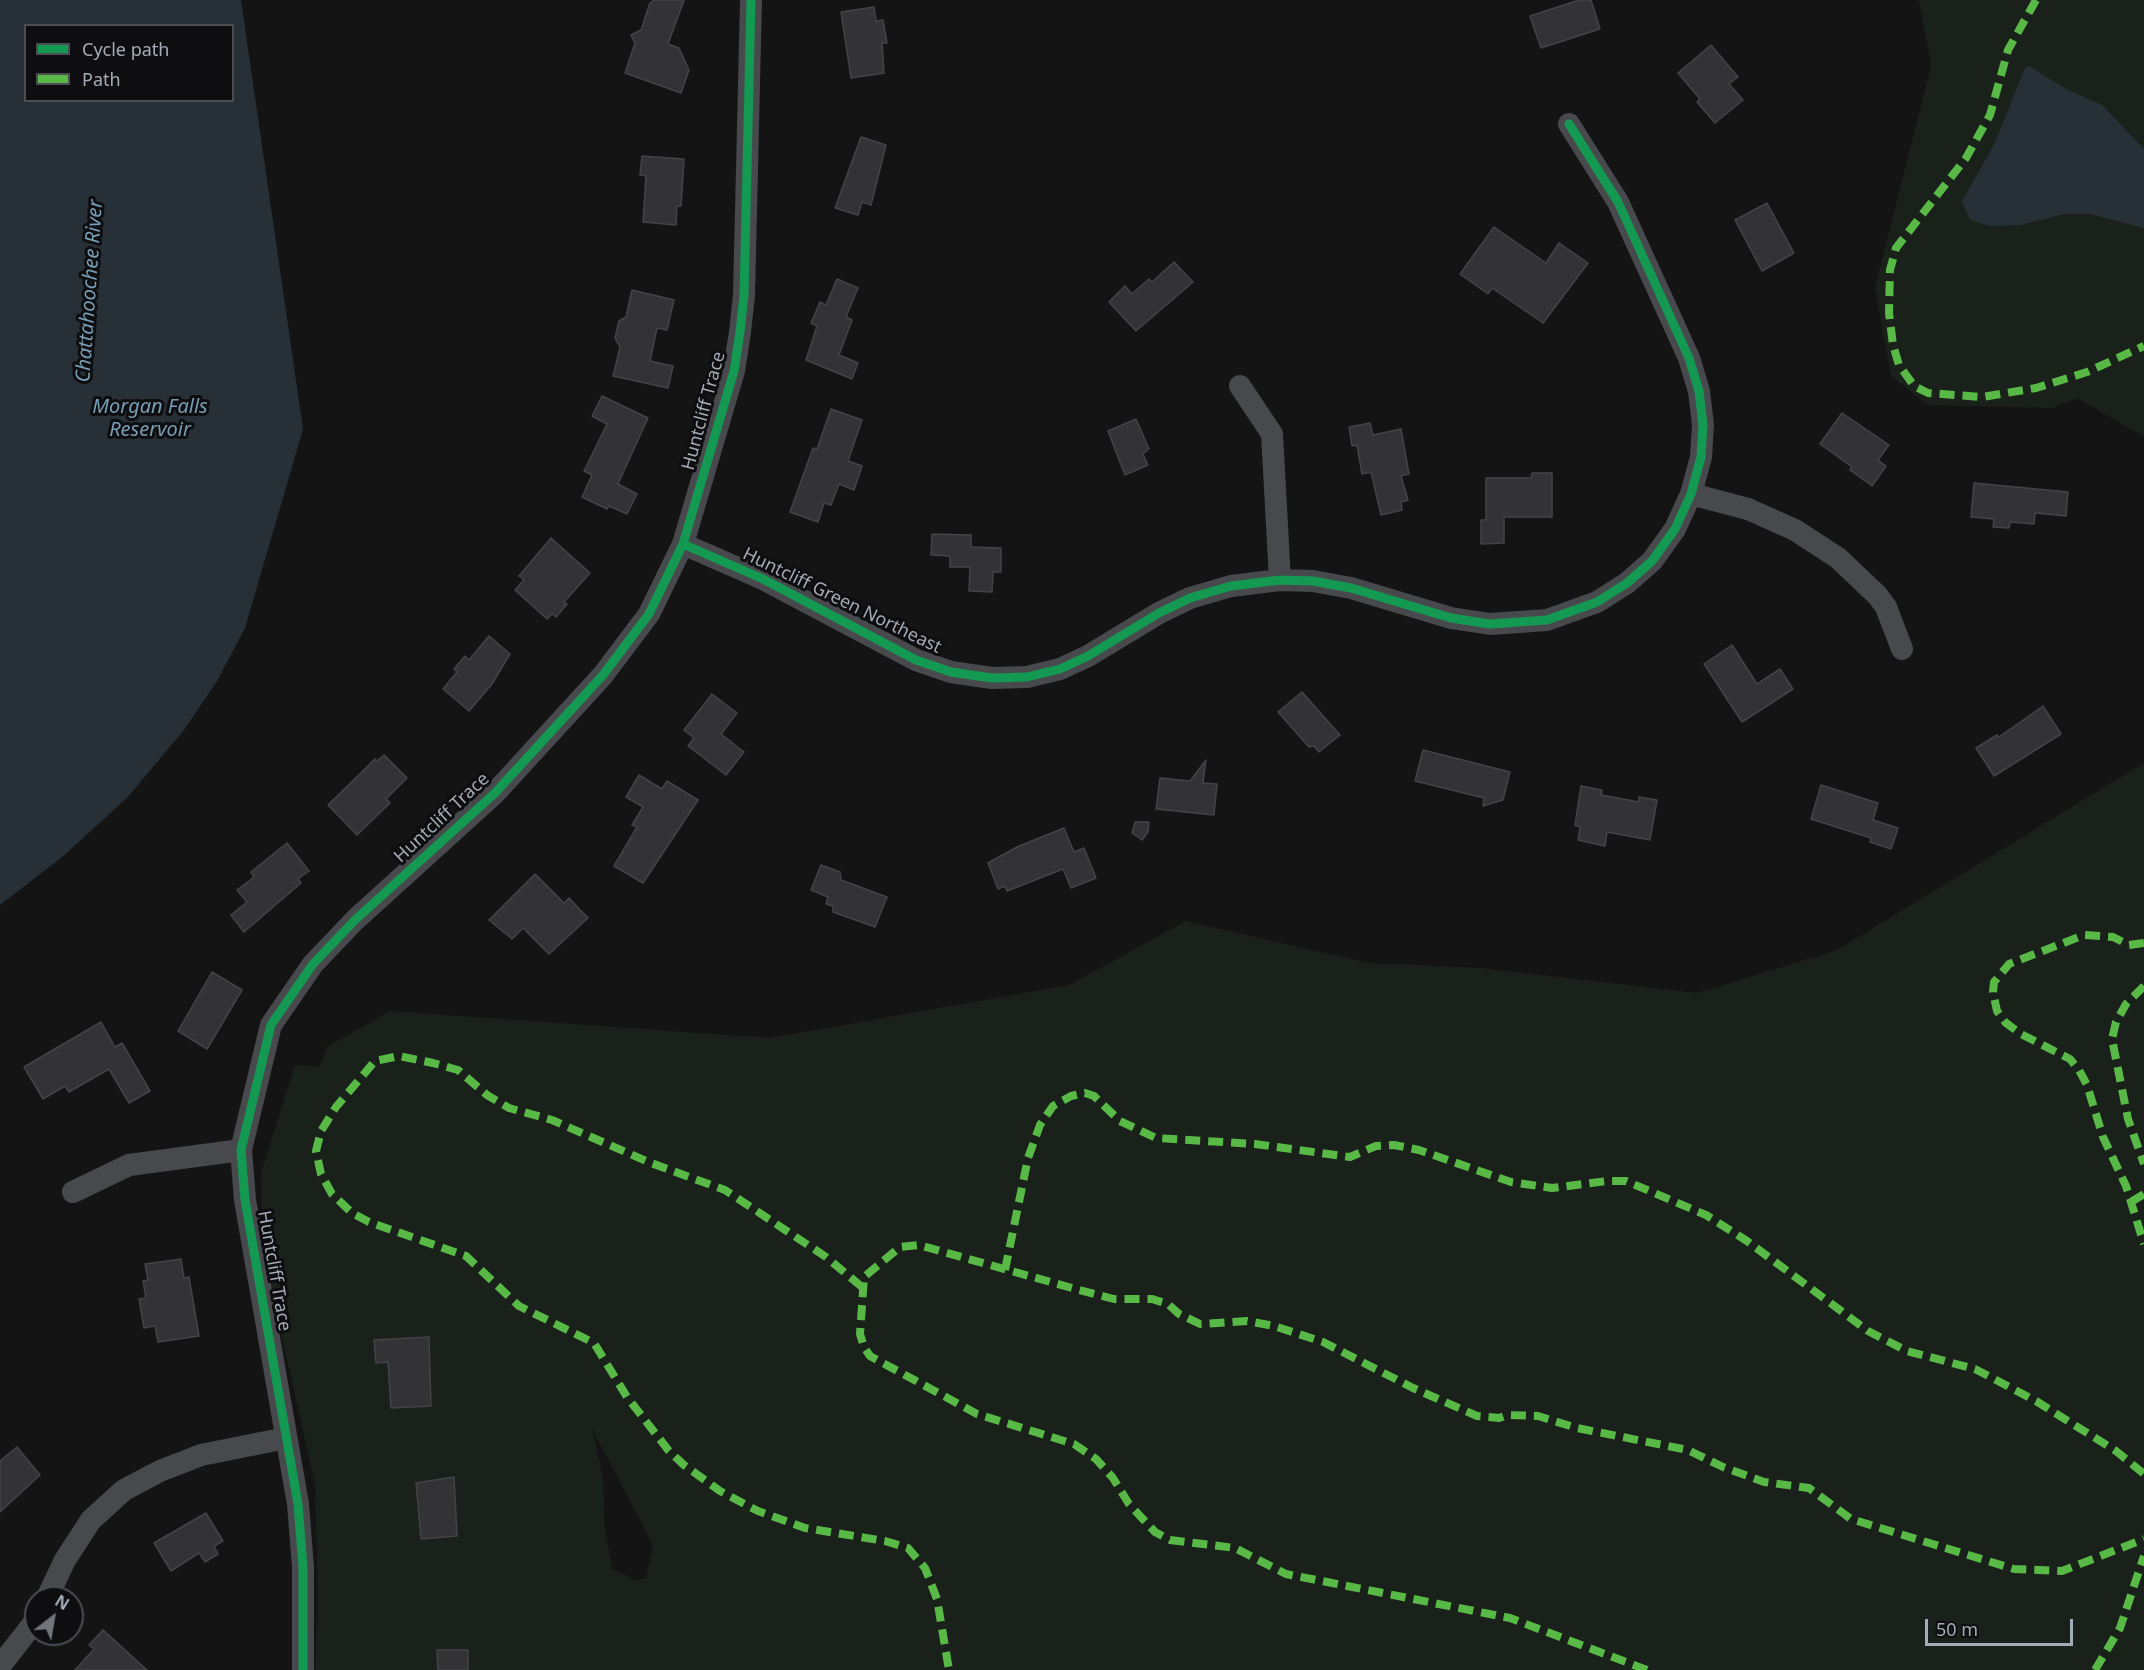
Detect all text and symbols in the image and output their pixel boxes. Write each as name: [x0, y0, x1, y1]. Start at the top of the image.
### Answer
legend: [24, 24, 234, 102]
text: Cycle path: [82, 37, 169, 61]
text: Path: [82, 67, 121, 91]
water label: Chattahoochee River: [72, 199, 108, 383]
street label: Huntcliff Trace: [678, 349, 730, 473]
water label: Morgan Falls Reservoir: [92, 395, 208, 442]
street label: Huntcliff Green Northeast: [739, 543, 945, 659]
street label: Huntcliff Trace: [390, 768, 494, 868]
street label: Huntcliff Trace: [253, 1209, 295, 1333]
north arrow: [24, 1586, 84, 1646]
text: N: [51, 1590, 73, 1615]
scale bar: [1928, 1607, 2076, 1645]
text: 50 m: [1936, 1617, 1978, 1641]

